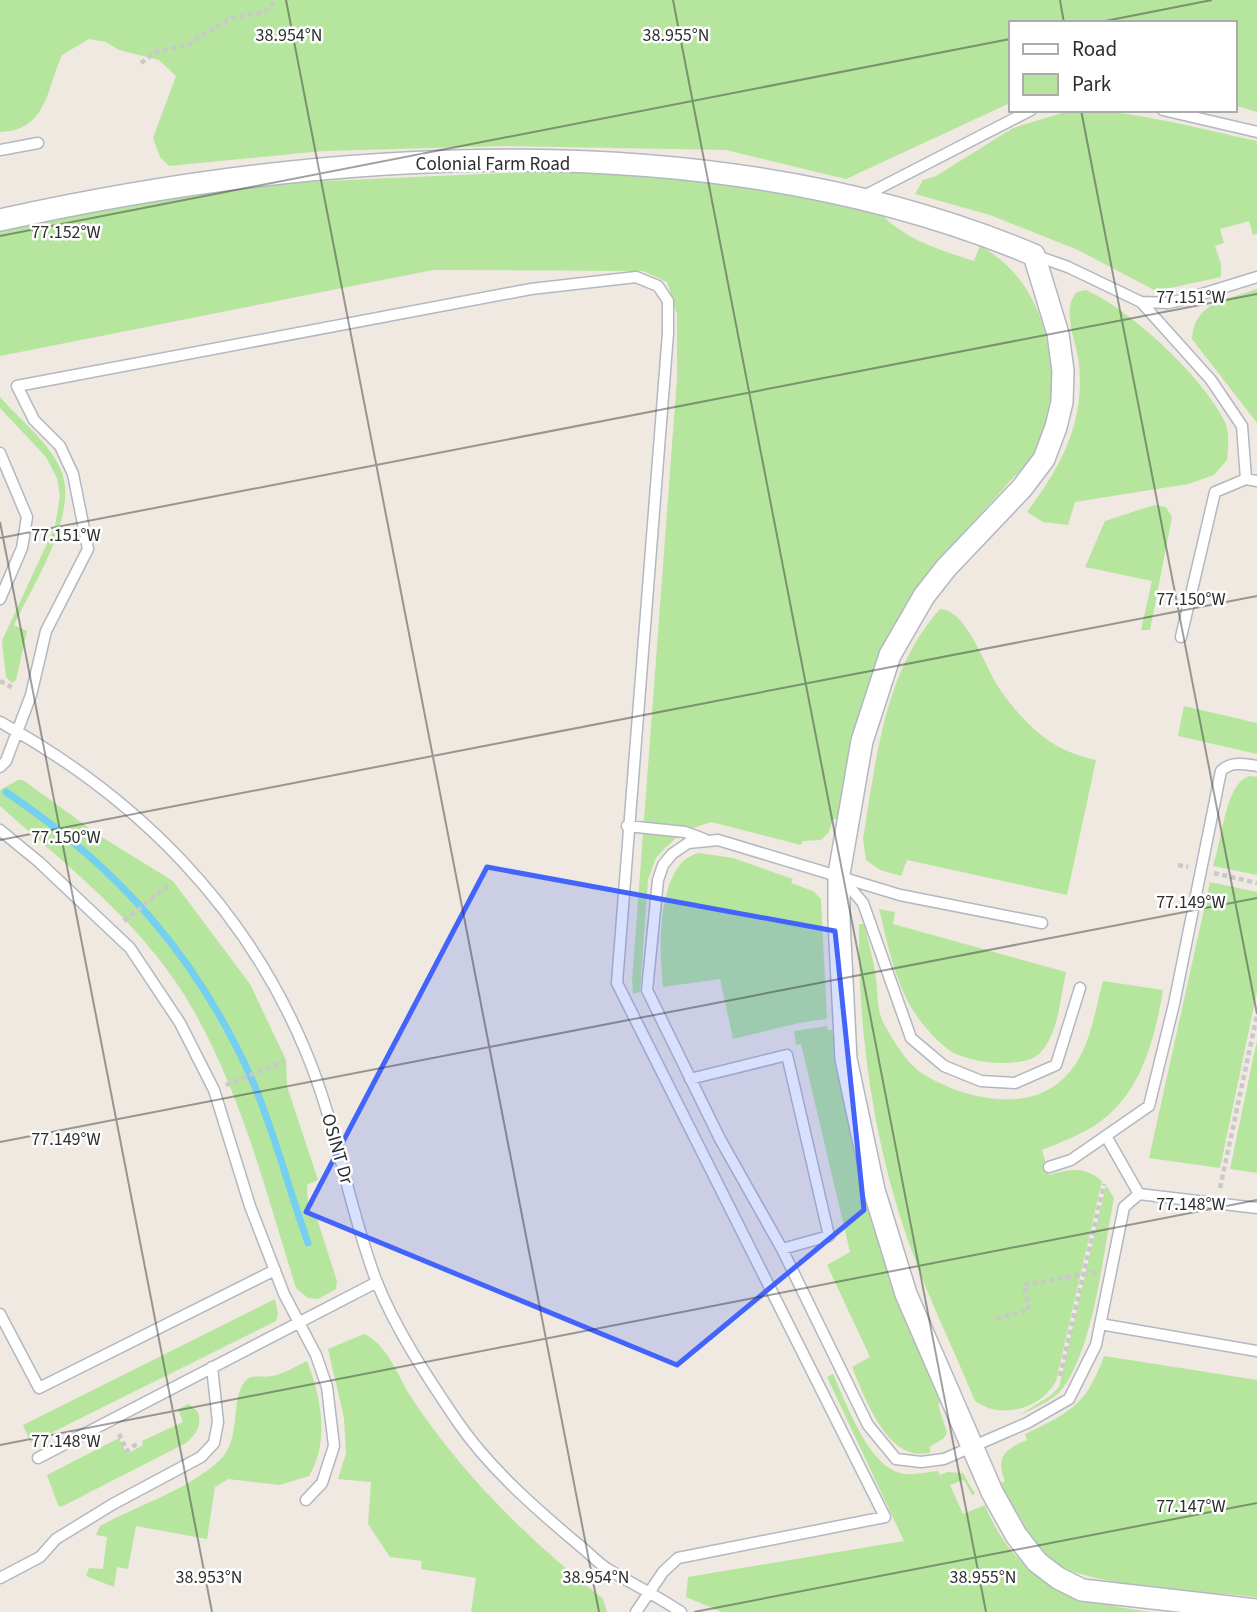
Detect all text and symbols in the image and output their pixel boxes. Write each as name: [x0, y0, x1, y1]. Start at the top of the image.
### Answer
legend: [1009, 21, 1236, 112]
text: 38.954°N: [256, 23, 322, 48]
text: 38.955°N: [643, 23, 709, 48]
text: Road: [1072, 34, 1117, 64]
text: Park: [1072, 69, 1112, 99]
street label: Colonial Farm Road: [416, 151, 570, 178]
text: 77.152°W: [31, 220, 101, 245]
text: 77.151°W: [1156, 285, 1226, 310]
text: 77.151°W: [31, 523, 101, 548]
text: 77.150°W: [1156, 587, 1226, 612]
text: 77.150°W: [31, 825, 101, 850]
text: 77.149°W: [1156, 890, 1226, 915]
street label: OSINT Dr: [314, 1111, 360, 1188]
text: 77.149°W: [31, 1127, 101, 1152]
text: 77.148°W: [1156, 1192, 1226, 1217]
text: 77.148°W: [31, 1429, 101, 1454]
text: 77.147°W: [1156, 1494, 1226, 1519]
text: 38.953°N: [176, 1565, 242, 1590]
text: 38.954°N: [563, 1565, 629, 1590]
text: 38.955°N: [950, 1565, 1016, 1590]

